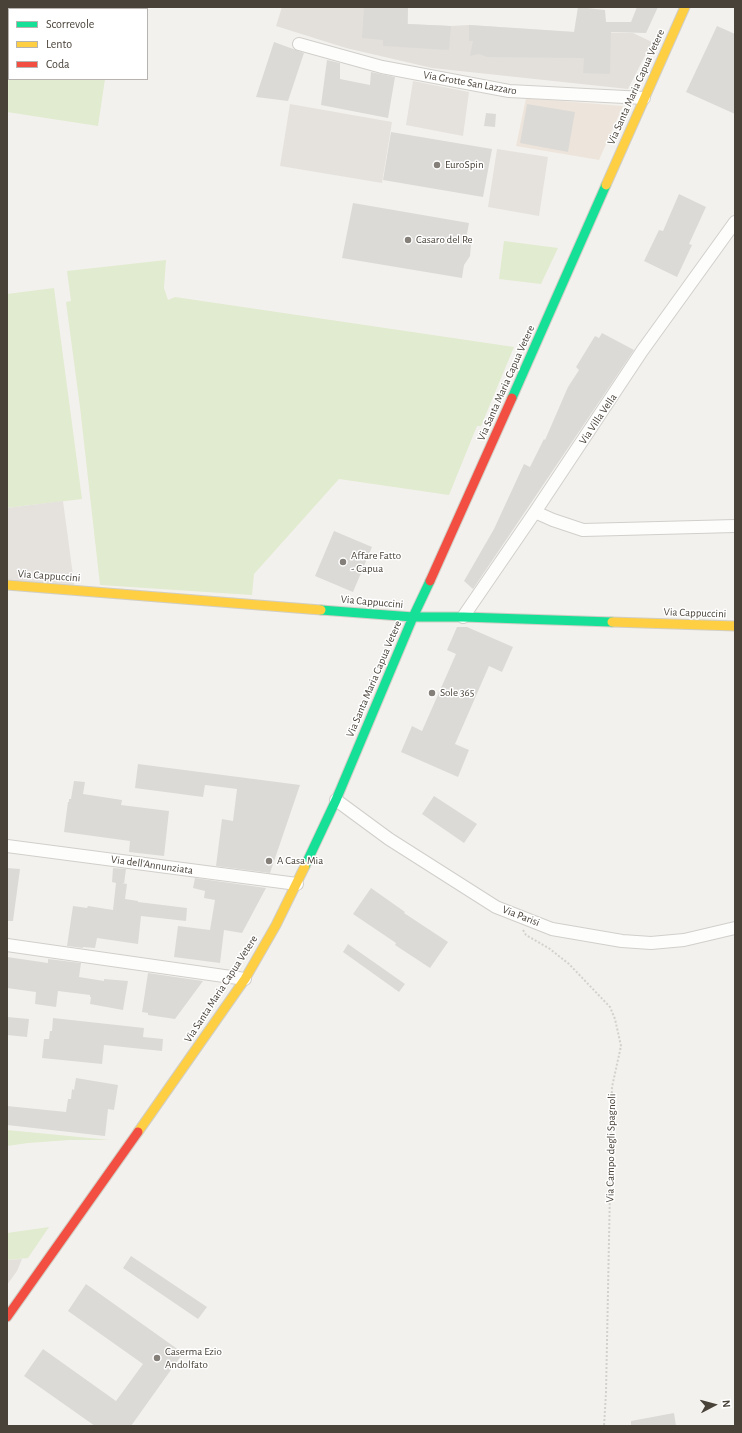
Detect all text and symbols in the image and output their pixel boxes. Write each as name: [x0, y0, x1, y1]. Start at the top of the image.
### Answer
legend: [8, 8, 148, 80]
text: Scorrevole: [46, 18, 94, 30]
street label: Via Santa Maria Capua Vetere: [605, 27, 667, 147]
text: Lento: [46, 38, 72, 50]
text: Coda: [46, 58, 70, 70]
street label: Via Grotte San Lazzaro: [422, 68, 518, 98]
place label: EuroSpin: [445, 158, 484, 172]
marker: EuroSpin: [432, 160, 442, 170]
place label: Casaro del Re: [416, 233, 473, 247]
marker: Casaro del Re: [403, 235, 413, 245]
street label: Via Santa Maria Capua Vetere: [475, 323, 537, 443]
street label: Via Villa Vella: [576, 391, 620, 447]
place label: Affare Fatto - Capua: [351, 549, 401, 575]
marker: Affare Fatto - Capua: [338, 557, 348, 567]
street label: Via Cappuccini: [17, 567, 81, 585]
street label: Via Cappuccini: [340, 593, 404, 611]
street label: Via Cappuccini: [663, 605, 727, 621]
street label: Via Santa Maria Capua Vetere: [343, 619, 405, 739]
place label: Sole 365: [440, 686, 474, 700]
marker: Sole 365: [427, 688, 437, 698]
street label: Via dell'Annunziata: [110, 853, 194, 877]
place label: A Casa Mia: [277, 854, 323, 868]
marker: A Casa Mia: [264, 856, 274, 866]
street label: Via Parisi: [500, 903, 542, 929]
street label: Via Santa Maria Capua Vetere: [181, 933, 261, 1045]
street label: Via Campo degli Spagnoli: [603, 1093, 619, 1203]
place label: Caserma Ezio Andolfato: [165, 1345, 222, 1371]
marker: Caserma Ezio Andolfato: [152, 1353, 162, 1363]
north arrow: [694, 1385, 734, 1425]
text: N: [721, 1399, 732, 1408]

